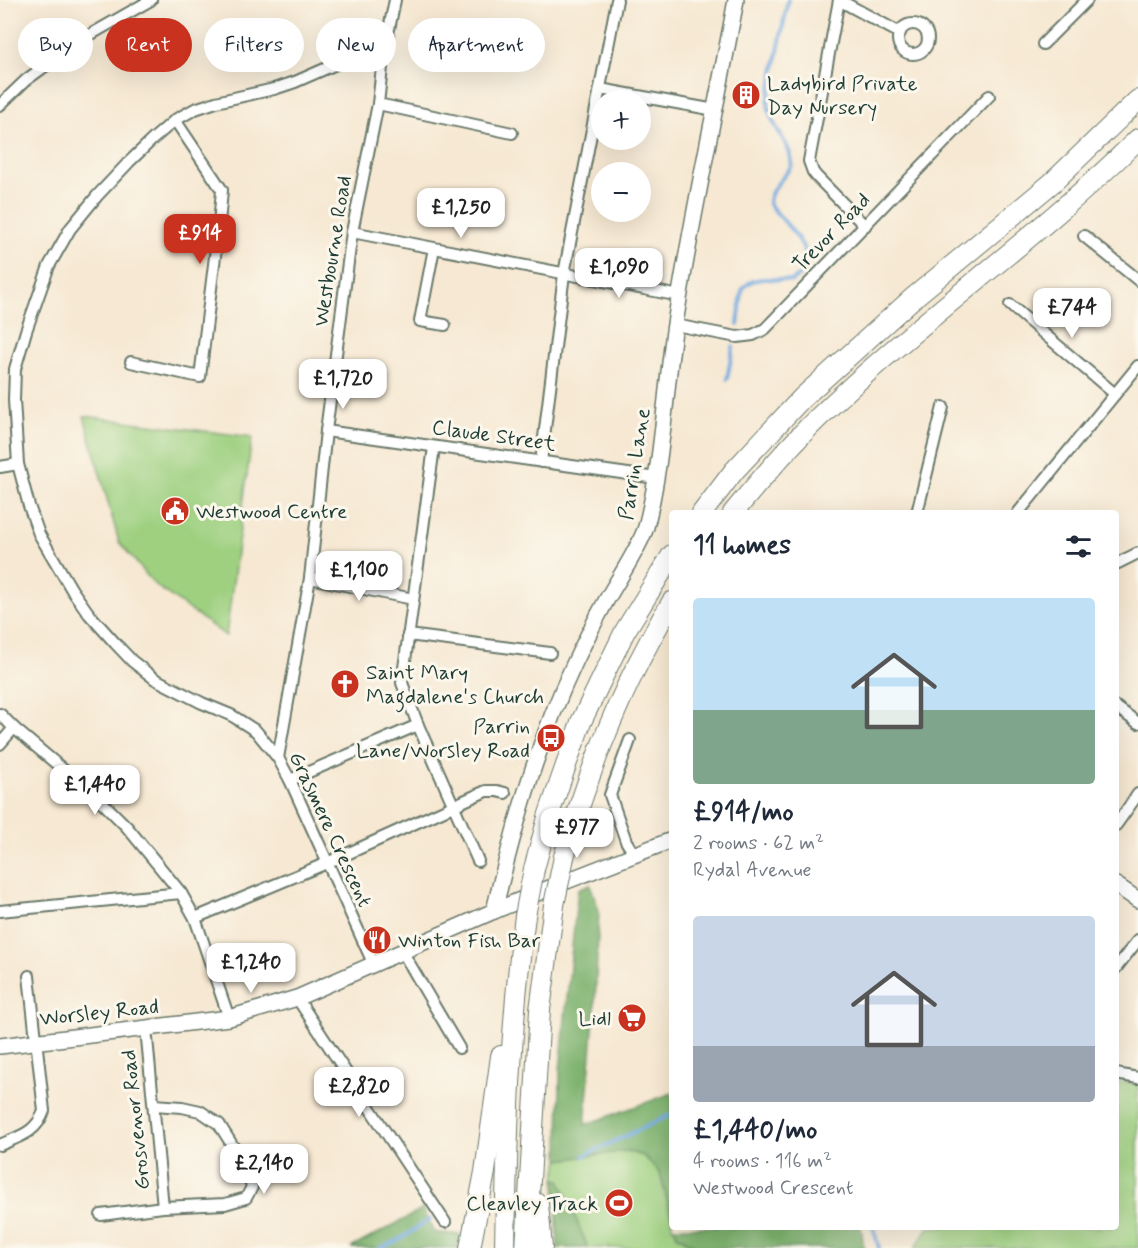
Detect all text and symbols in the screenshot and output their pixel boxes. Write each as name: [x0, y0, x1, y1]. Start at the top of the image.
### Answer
chip: Buy: [18, 18, 93, 72]
chip: Rent: [105, 18, 192, 72]
chip: Filters: [204, 18, 304, 72]
chip: New: [316, 18, 396, 72]
chip: Apartment: [408, 18, 545, 72]
place label: Ladybird Private Day Nursery: [767, 70, 918, 122]
building icon: Ladybird Private Day Nursery: [730, 79, 762, 111]
map controls: [591, 90, 651, 222]
button: +: [591, 90, 651, 150]
button: −: [591, 162, 651, 222]
street label: Westbourne Road: [307, 174, 359, 329]
street label: Trevor Road: [787, 187, 877, 279]
pin: £1,250: [412, 188, 510, 239]
text: £1,250: [431, 194, 491, 221]
pin: £914: [164, 214, 236, 265]
text: £914: [178, 220, 222, 247]
pin: £1,090: [570, 248, 668, 299]
text: £1,090: [589, 254, 649, 281]
pin: £744: [1036, 288, 1108, 339]
text: £744: [1047, 294, 1097, 321]
pin: £1,720: [294, 359, 392, 410]
text: £1,720: [313, 365, 373, 392]
street label: Parrin Lane: [612, 406, 658, 522]
street label: Claude Street: [430, 413, 558, 459]
public building icon: Westwood Centre: [159, 495, 191, 527]
place label: Westwood Centre: [196, 498, 347, 526]
text: 11 homes: [693, 529, 791, 563]
icon: filters: [1062, 530, 1095, 563]
pin: £1,100: [310, 551, 408, 602]
text: £1,100: [329, 557, 389, 584]
icon: home: [840, 637, 948, 745]
place label: Saint Mary Magdalene's Church: [366, 659, 544, 713]
church icon: Saint Mary Magdalene's Church: [329, 668, 361, 700]
place label: Parrin Lane/Worsley Road: [356, 713, 530, 765]
bus stop icon: Parrin Lane/Worsley Road: [535, 722, 567, 754]
street label: Grasmere Crescent: [282, 747, 378, 912]
pin: £1,440: [46, 765, 144, 816]
text: £1,440: [64, 771, 126, 798]
text: £914/mo: [693, 796, 794, 830]
pin: £977: [541, 808, 613, 859]
text: £977: [554, 814, 600, 841]
text: 2 rooms · 62 m²: [693, 830, 824, 857]
text: Rydal Avenue: [693, 857, 811, 884]
restaurant icon: Winton Fish Bar: [361, 924, 393, 956]
place label: Winton Fish Bar: [398, 927, 540, 955]
pin: £1,240: [202, 943, 300, 994]
text: £1,240: [221, 949, 281, 976]
icon: home: [840, 955, 948, 1063]
street label: Worsley Road: [38, 993, 160, 1033]
supermarket icon: Lidl: [616, 1002, 648, 1034]
place label: Lidl: [579, 1005, 611, 1033]
street label: Grosvenor Road: [115, 1048, 157, 1191]
pin: £2,820: [310, 1067, 408, 1118]
text: £2,820: [328, 1073, 390, 1100]
text: £1,440/mo: [693, 1114, 817, 1148]
pin: £2,140: [215, 1144, 313, 1195]
text: 4 rooms · 116 m²: [693, 1148, 832, 1175]
text: £2,140: [234, 1150, 294, 1177]
text: Westwood Crescent: [693, 1175, 853, 1202]
sports icon: Cleavley Track: [603, 1187, 635, 1219]
place label: Cleavley Track: [466, 1190, 598, 1218]

